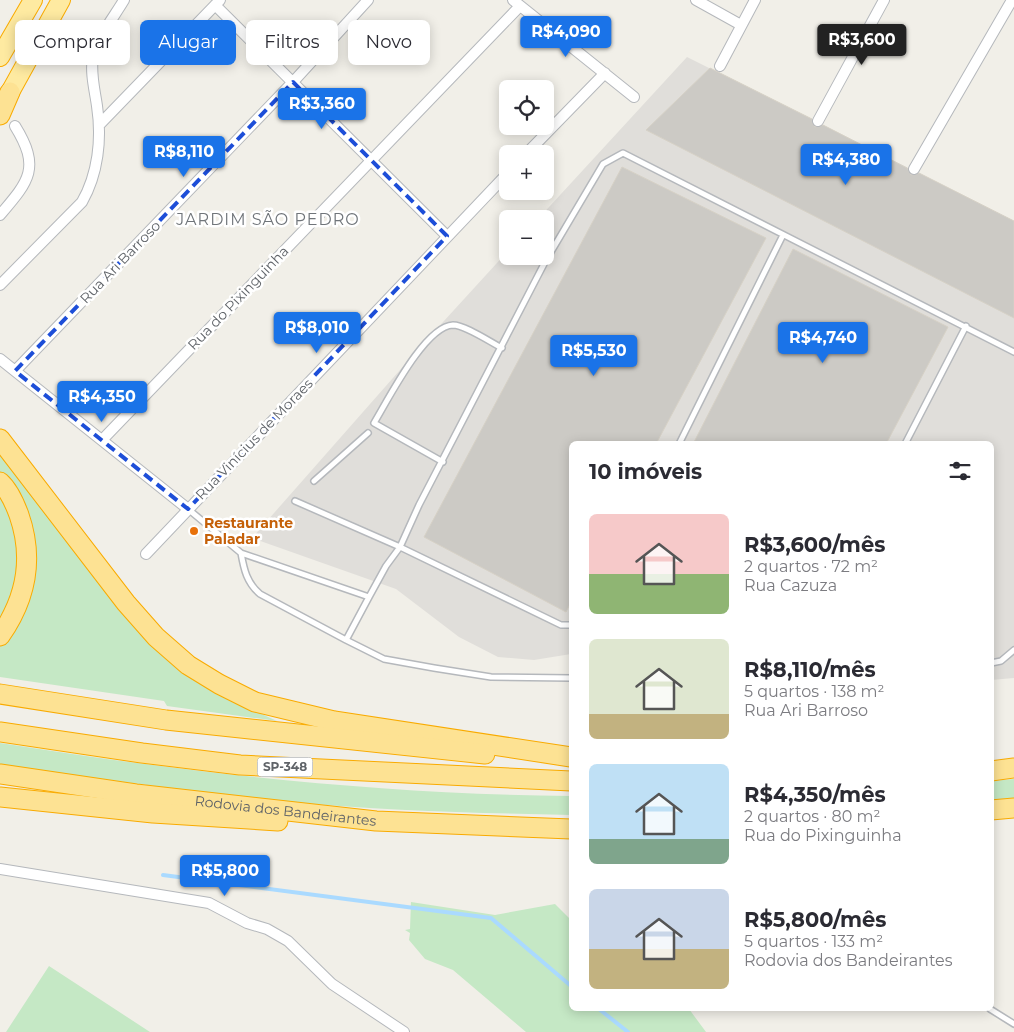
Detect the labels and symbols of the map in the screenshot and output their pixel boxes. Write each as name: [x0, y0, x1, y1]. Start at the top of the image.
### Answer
pin: R$4,090: [520, 15, 612, 58]
pin: R$3,600: [816, 23, 908, 66]
pin: R$3,360: [276, 88, 368, 130]
pin: R$8,110: [138, 136, 230, 178]
pin: R$4,380: [800, 144, 892, 186]
district label: JARDIM SÃO PEDRO: [175, 210, 360, 229]
street label: Rua Ari Barroso: [76, 217, 164, 307]
street label: Rua do Pixinguinha: [184, 242, 292, 354]
pin: R$8,010: [271, 312, 363, 354]
pin: R$4,740: [777, 322, 869, 364]
pin: R$5,530: [548, 334, 640, 377]
street label: Rua Vinícius de Moraes: [191, 374, 317, 503]
pin: R$4,350: [56, 380, 148, 423]
place label: Restaurante Paladar: [204, 514, 293, 548]
marker: Restaurante Paladar: [188, 525, 200, 537]
road number: SP-348: [258, 758, 312, 776]
street label: Rodovia dos Bandeirantes: [194, 792, 378, 830]
pin: R$5,800: [179, 854, 271, 897]

